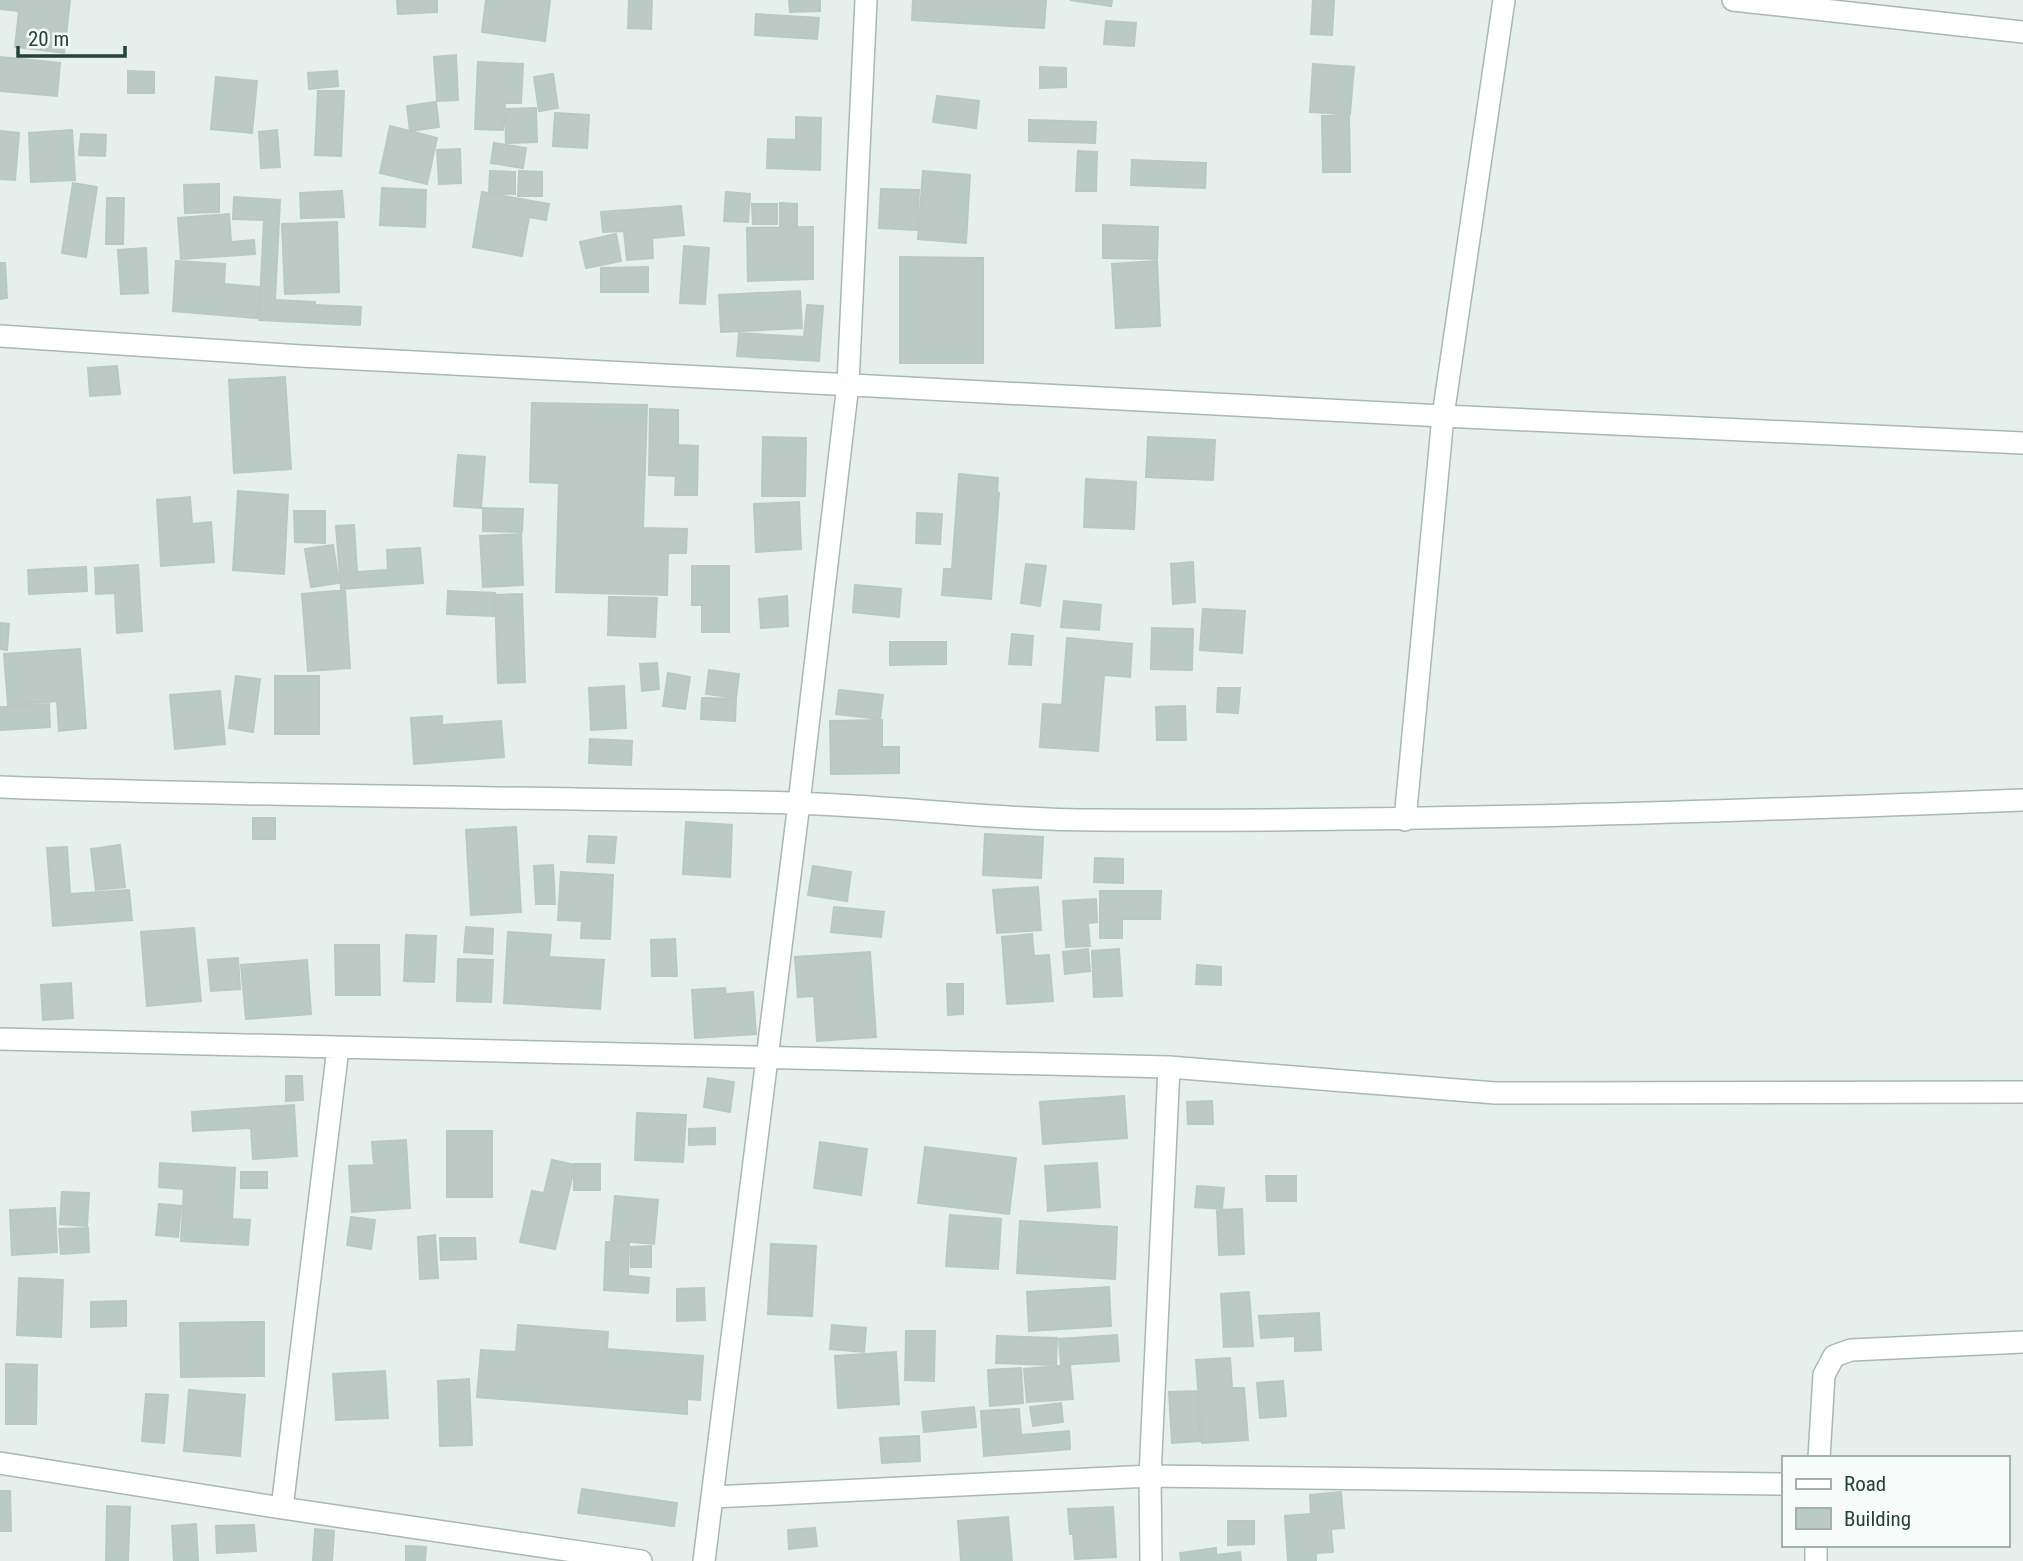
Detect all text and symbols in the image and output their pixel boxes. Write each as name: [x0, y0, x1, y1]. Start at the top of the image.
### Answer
scale bar: [18, 14, 124, 58]
text: 20 m: [28, 27, 69, 51]
legend: [1782, 1456, 2009, 1547]
text: Road: [1844, 1472, 1886, 1496]
text: Building: [1844, 1507, 1911, 1531]

